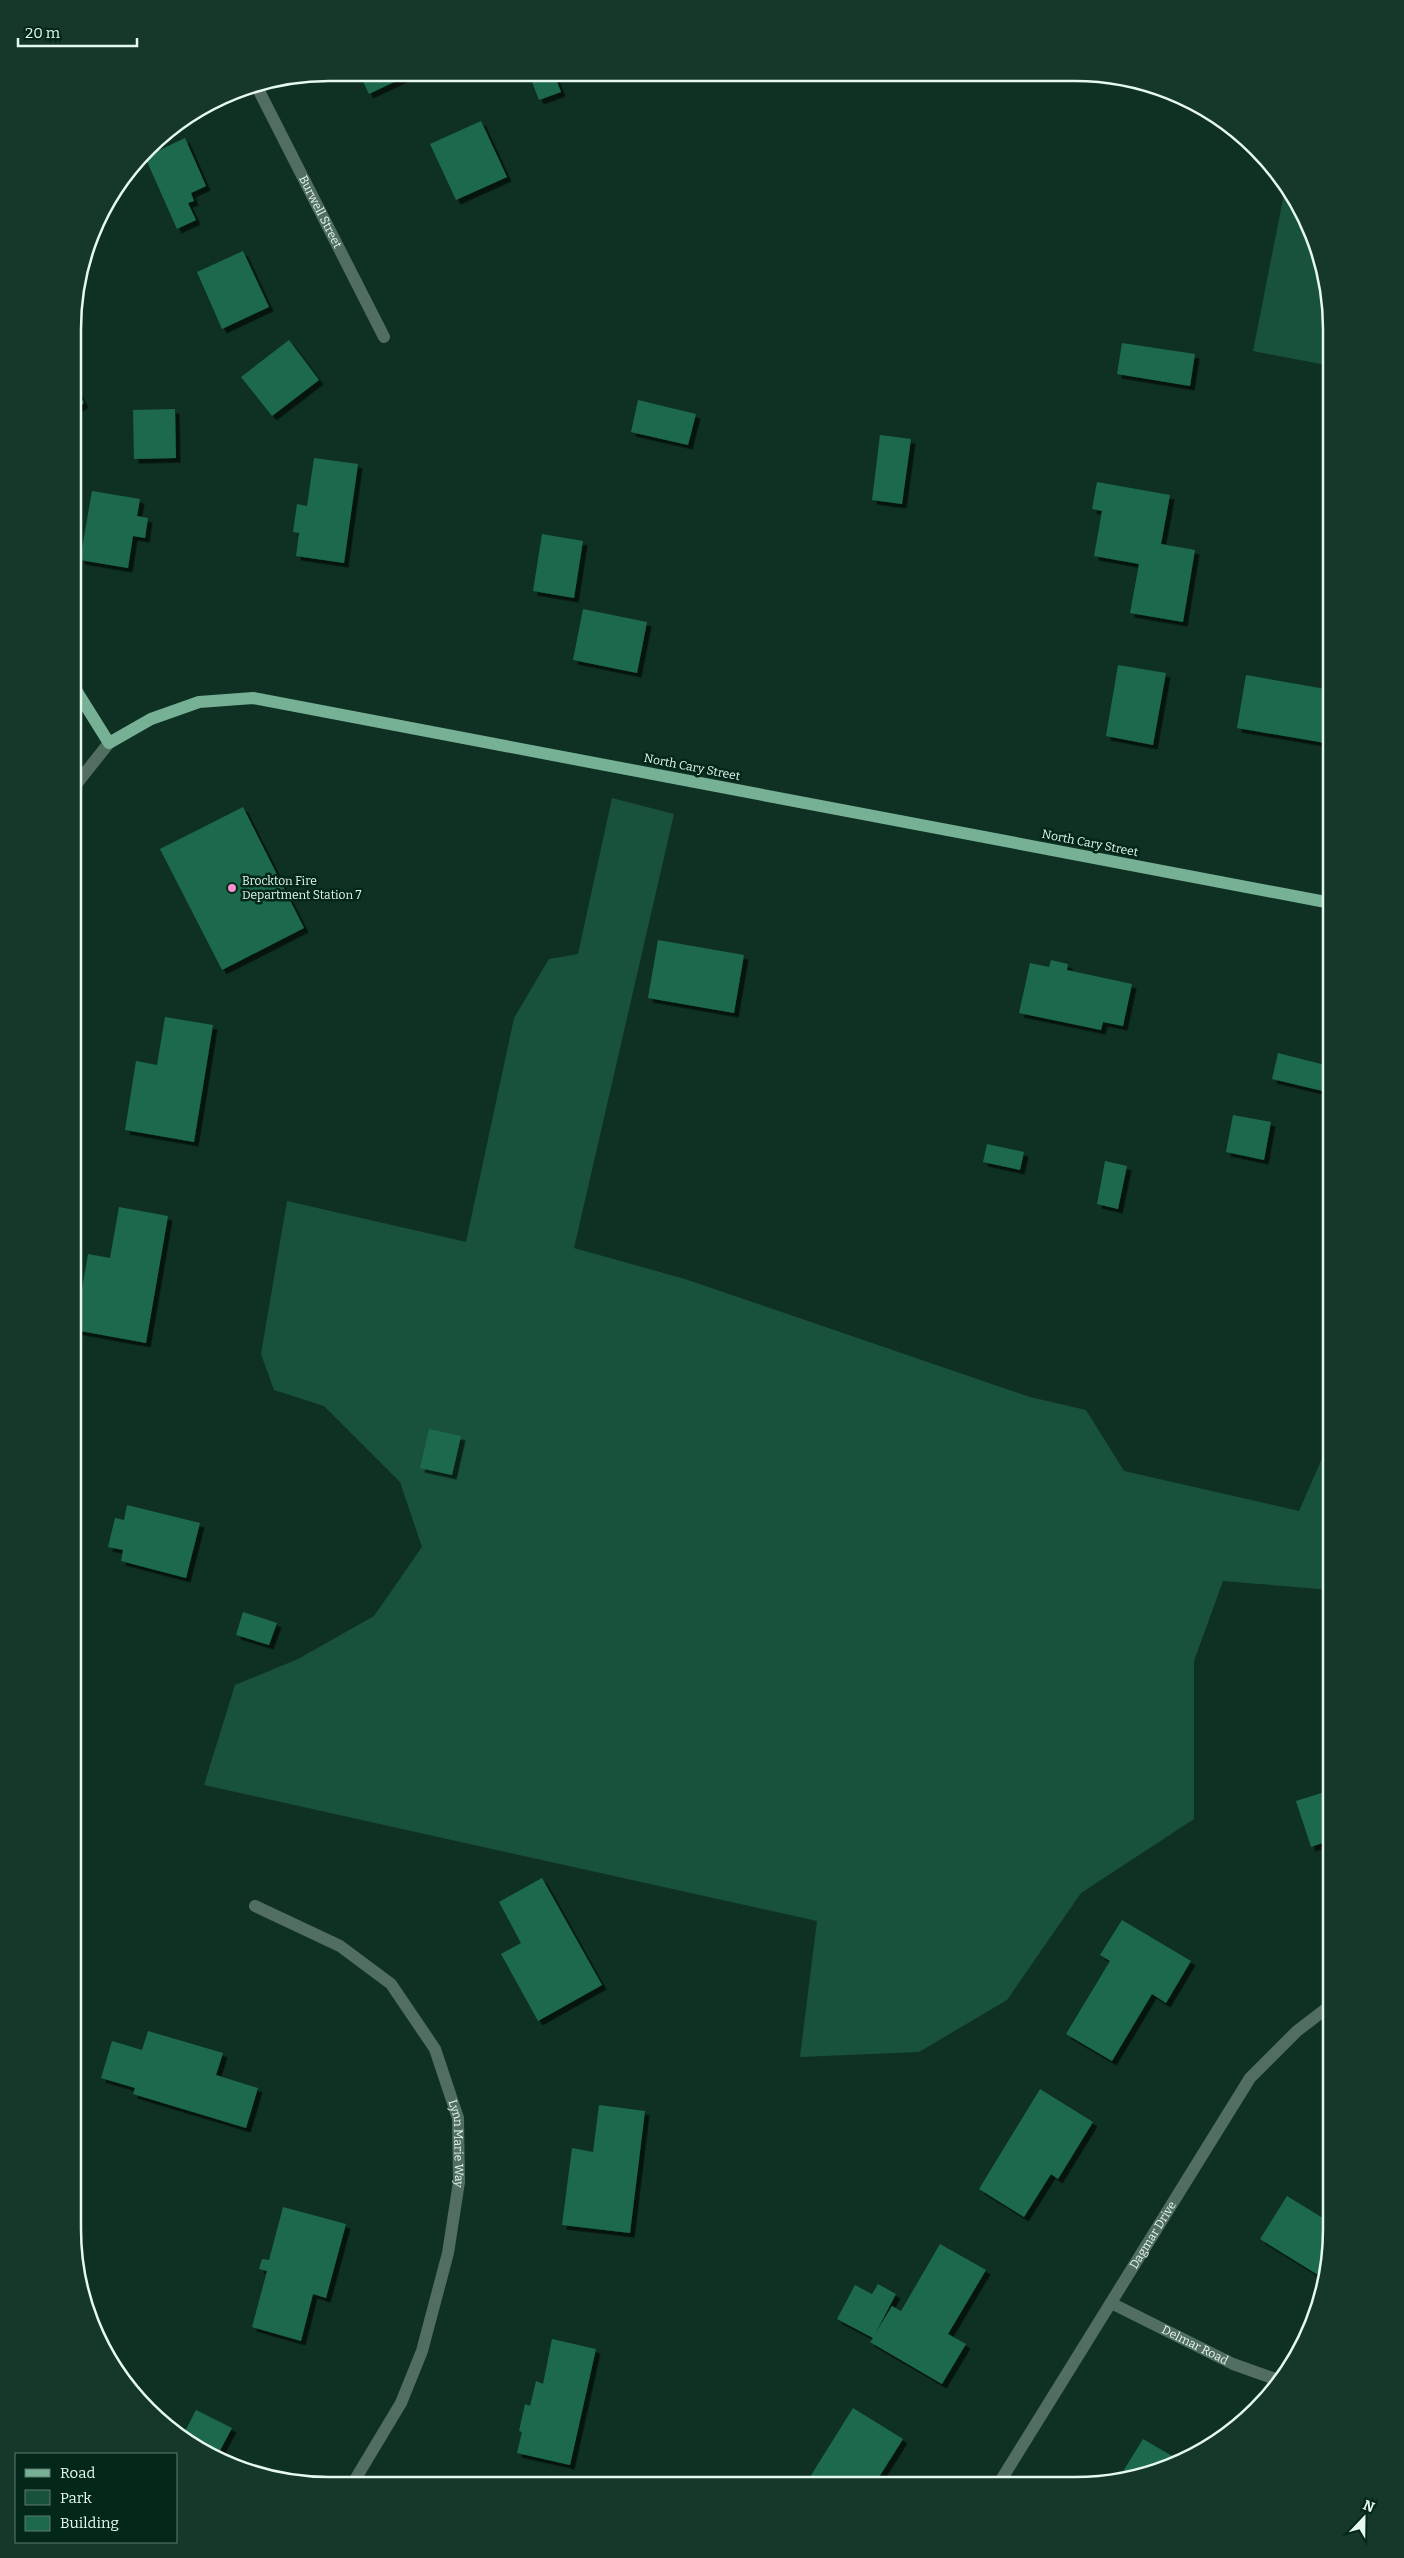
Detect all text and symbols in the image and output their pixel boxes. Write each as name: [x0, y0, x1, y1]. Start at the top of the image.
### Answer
scale bar: [18, 15, 136, 47]
text: 20 m: [25, 24, 61, 42]
street label: Burwell Street: [296, 173, 345, 251]
street label: North Cary Street: [643, 751, 742, 783]
street label: North Cary Street: [1041, 827, 1140, 859]
place label: Brockton Fire Department Station 7: [242, 874, 362, 902]
marker: Brockton Fire Department Station 7: [226, 882, 238, 894]
street label: Lynn Marie Way: [445, 2098, 466, 2189]
street label: Dagmar Drive: [1127, 2199, 1179, 2271]
street label: Delmar Road: [1159, 2323, 1231, 2368]
legend: [15, 2453, 178, 2543]
text: Road: [60, 2464, 95, 2482]
text: Park: [60, 2489, 92, 2507]
north arrow: [1339, 2493, 1389, 2543]
text: N: [1360, 2497, 1377, 2516]
text: Building: [60, 2514, 119, 2532]

